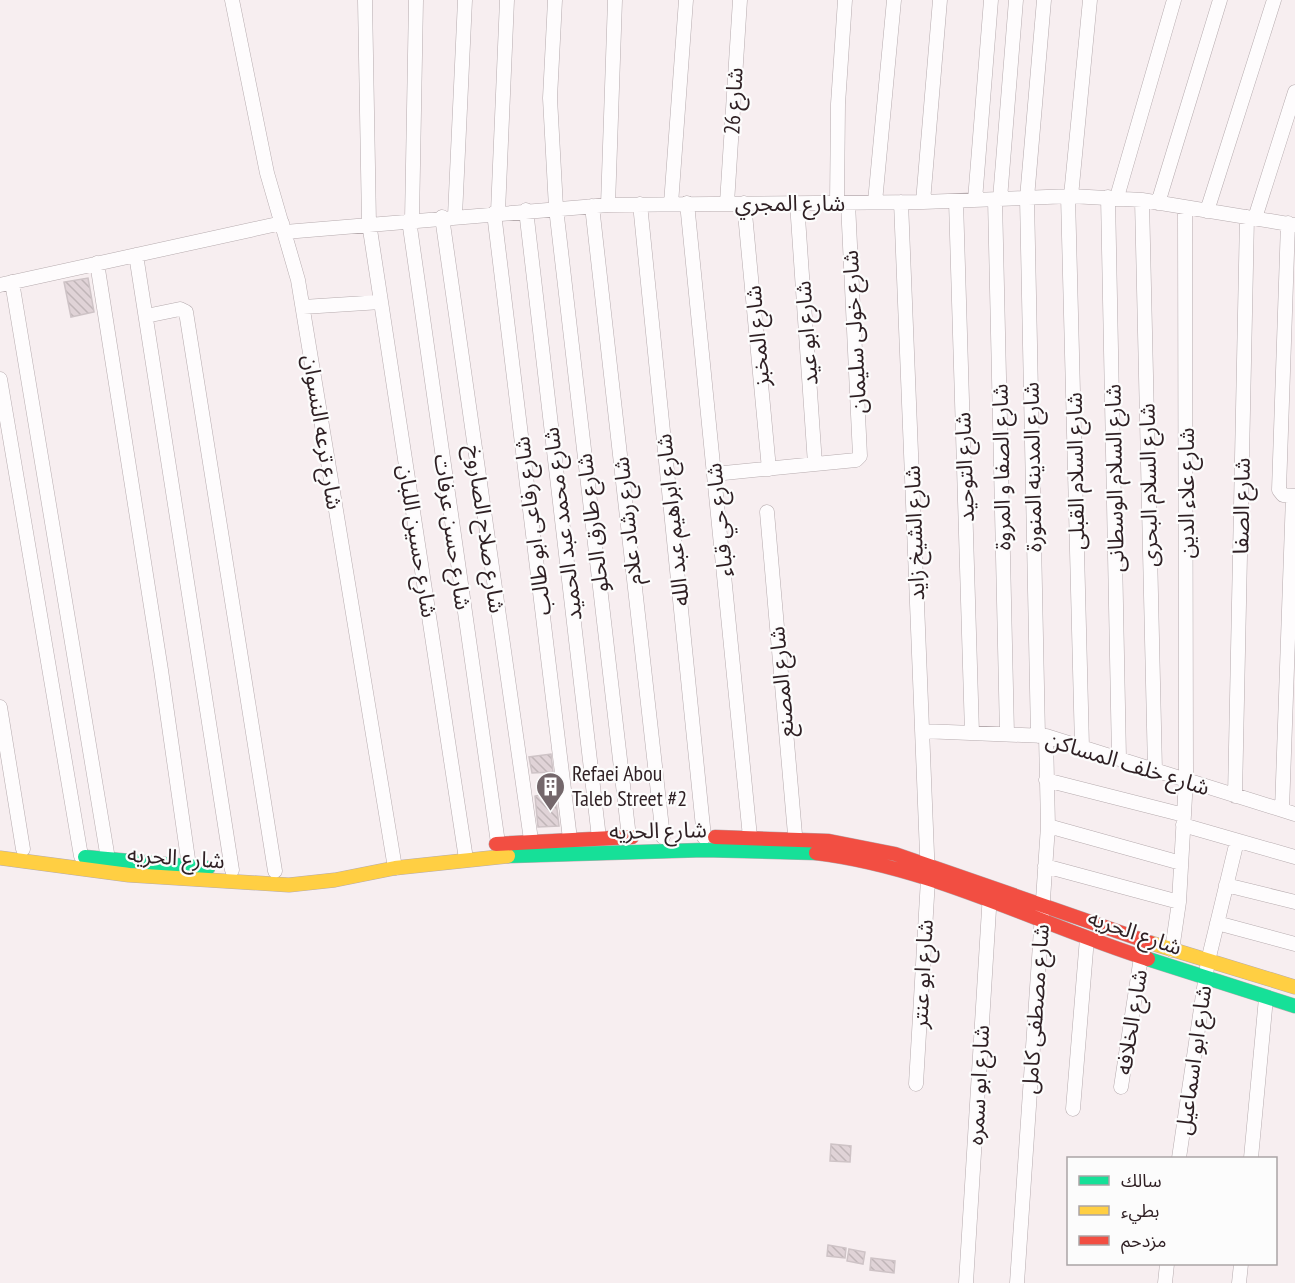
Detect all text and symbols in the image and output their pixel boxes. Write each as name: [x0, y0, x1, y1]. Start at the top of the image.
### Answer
street label: شارع 26: [717, 67, 752, 136]
street label: شارع المجري: [735, 189, 845, 220]
street label: شارع خولى سليمان: [836, 249, 875, 414]
street label: شارع ابو عيد: [788, 280, 827, 386]
street label: شارع المخبز: [739, 284, 778, 389]
street label: شارع ترعه النسوان: [294, 352, 349, 512]
street label: شارع المدينه المنورة: [1017, 382, 1050, 552]
street label: شارع الصفا و المروة: [986, 383, 1019, 551]
street label: شارع السلام الوسطانى: [1098, 384, 1133, 572]
street label: شارع السلام القبلى: [1060, 392, 1093, 550]
street label: شارع السلام البحرى: [1133, 403, 1166, 567]
street label: شارع التوحيد: [948, 411, 983, 522]
street label: شارع محمد عبد الحميد: [536, 425, 591, 622]
street label: شارع علاء الدين: [1172, 428, 1203, 558]
street label: شارع ابراهيم عبد الله: [649, 432, 698, 608]
street label: شارع رفاعى ابو طالب: [507, 434, 560, 617]
street label: شارع صلاح الصاروخ: [457, 443, 512, 615]
street label: شارع طارق الحلو: [570, 451, 617, 594]
street label: شارع حسن عرفات: [425, 452, 478, 612]
street label: شارع رشاد علام: [606, 455, 651, 586]
street label: شارع الصفا: [1226, 457, 1259, 555]
street label: شارع حي قباء: [699, 461, 742, 578]
street label: شارع حسين اللبان: [389, 462, 444, 620]
street label: شارع الشيخ زايد: [898, 465, 933, 601]
street label: شارع المصنع: [762, 625, 803, 739]
street label: شارع خلف المساكن: [1042, 725, 1213, 804]
place label: Refaei Abou Taleb Street #2: [572, 759, 687, 812]
building icon: Refaei Abou Taleb Street #2: [535, 770, 567, 812]
street label: شارع الحريه: [609, 815, 707, 848]
street label: شارع الحريه: [126, 840, 226, 877]
street label: شارع الحريه: [1083, 903, 1186, 964]
street label: شارع ابو عنتر: [905, 919, 942, 1030]
street label: شارع مصطفى كامل: [1015, 923, 1058, 1095]
street label: شارع الخلافه: [1109, 967, 1156, 1077]
street label: شارع ابو اسماعيل: [1169, 983, 1220, 1137]
street label: شارع ابو سمره: [961, 1024, 998, 1146]
legend: [1067, 1157, 1277, 1265]
text: سالك: [1121, 1169, 1162, 1192]
text: بطيء: [1121, 1199, 1159, 1224]
text: مزدحم: [1121, 1229, 1166, 1254]

